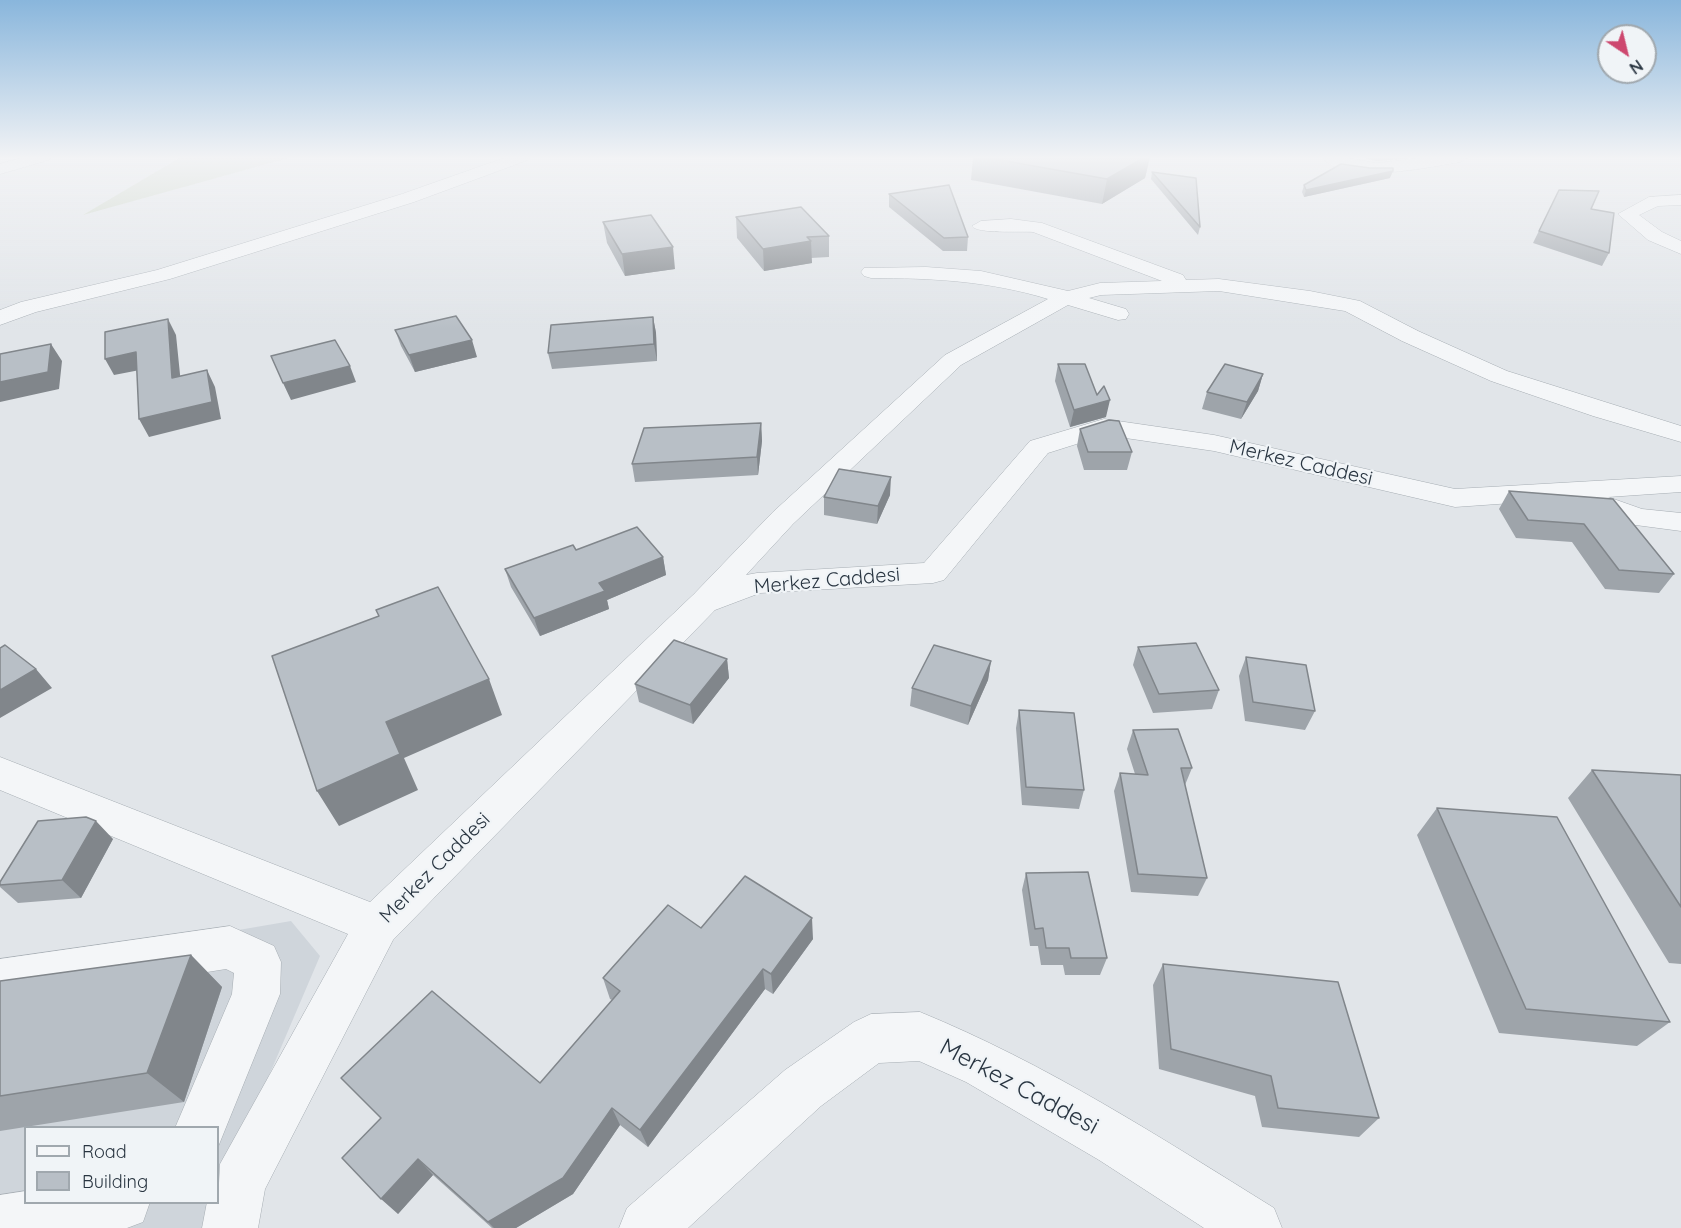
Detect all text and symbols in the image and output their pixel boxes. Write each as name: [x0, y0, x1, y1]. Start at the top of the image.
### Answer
north arrow: [1597, 24, 1657, 84]
text: N: [1626, 56, 1647, 79]
street label: Merkez Caddesi: [1227, 435, 1375, 491]
street label: Merkez Caddesi: [753, 563, 901, 599]
street label: Merkez Caddesi: [375, 808, 495, 928]
street label: Merkez Caddesi: [935, 1033, 1103, 1141]
legend: [24, 1126, 219, 1204]
text: Road: [82, 1140, 127, 1163]
text: Building: [82, 1170, 148, 1193]

